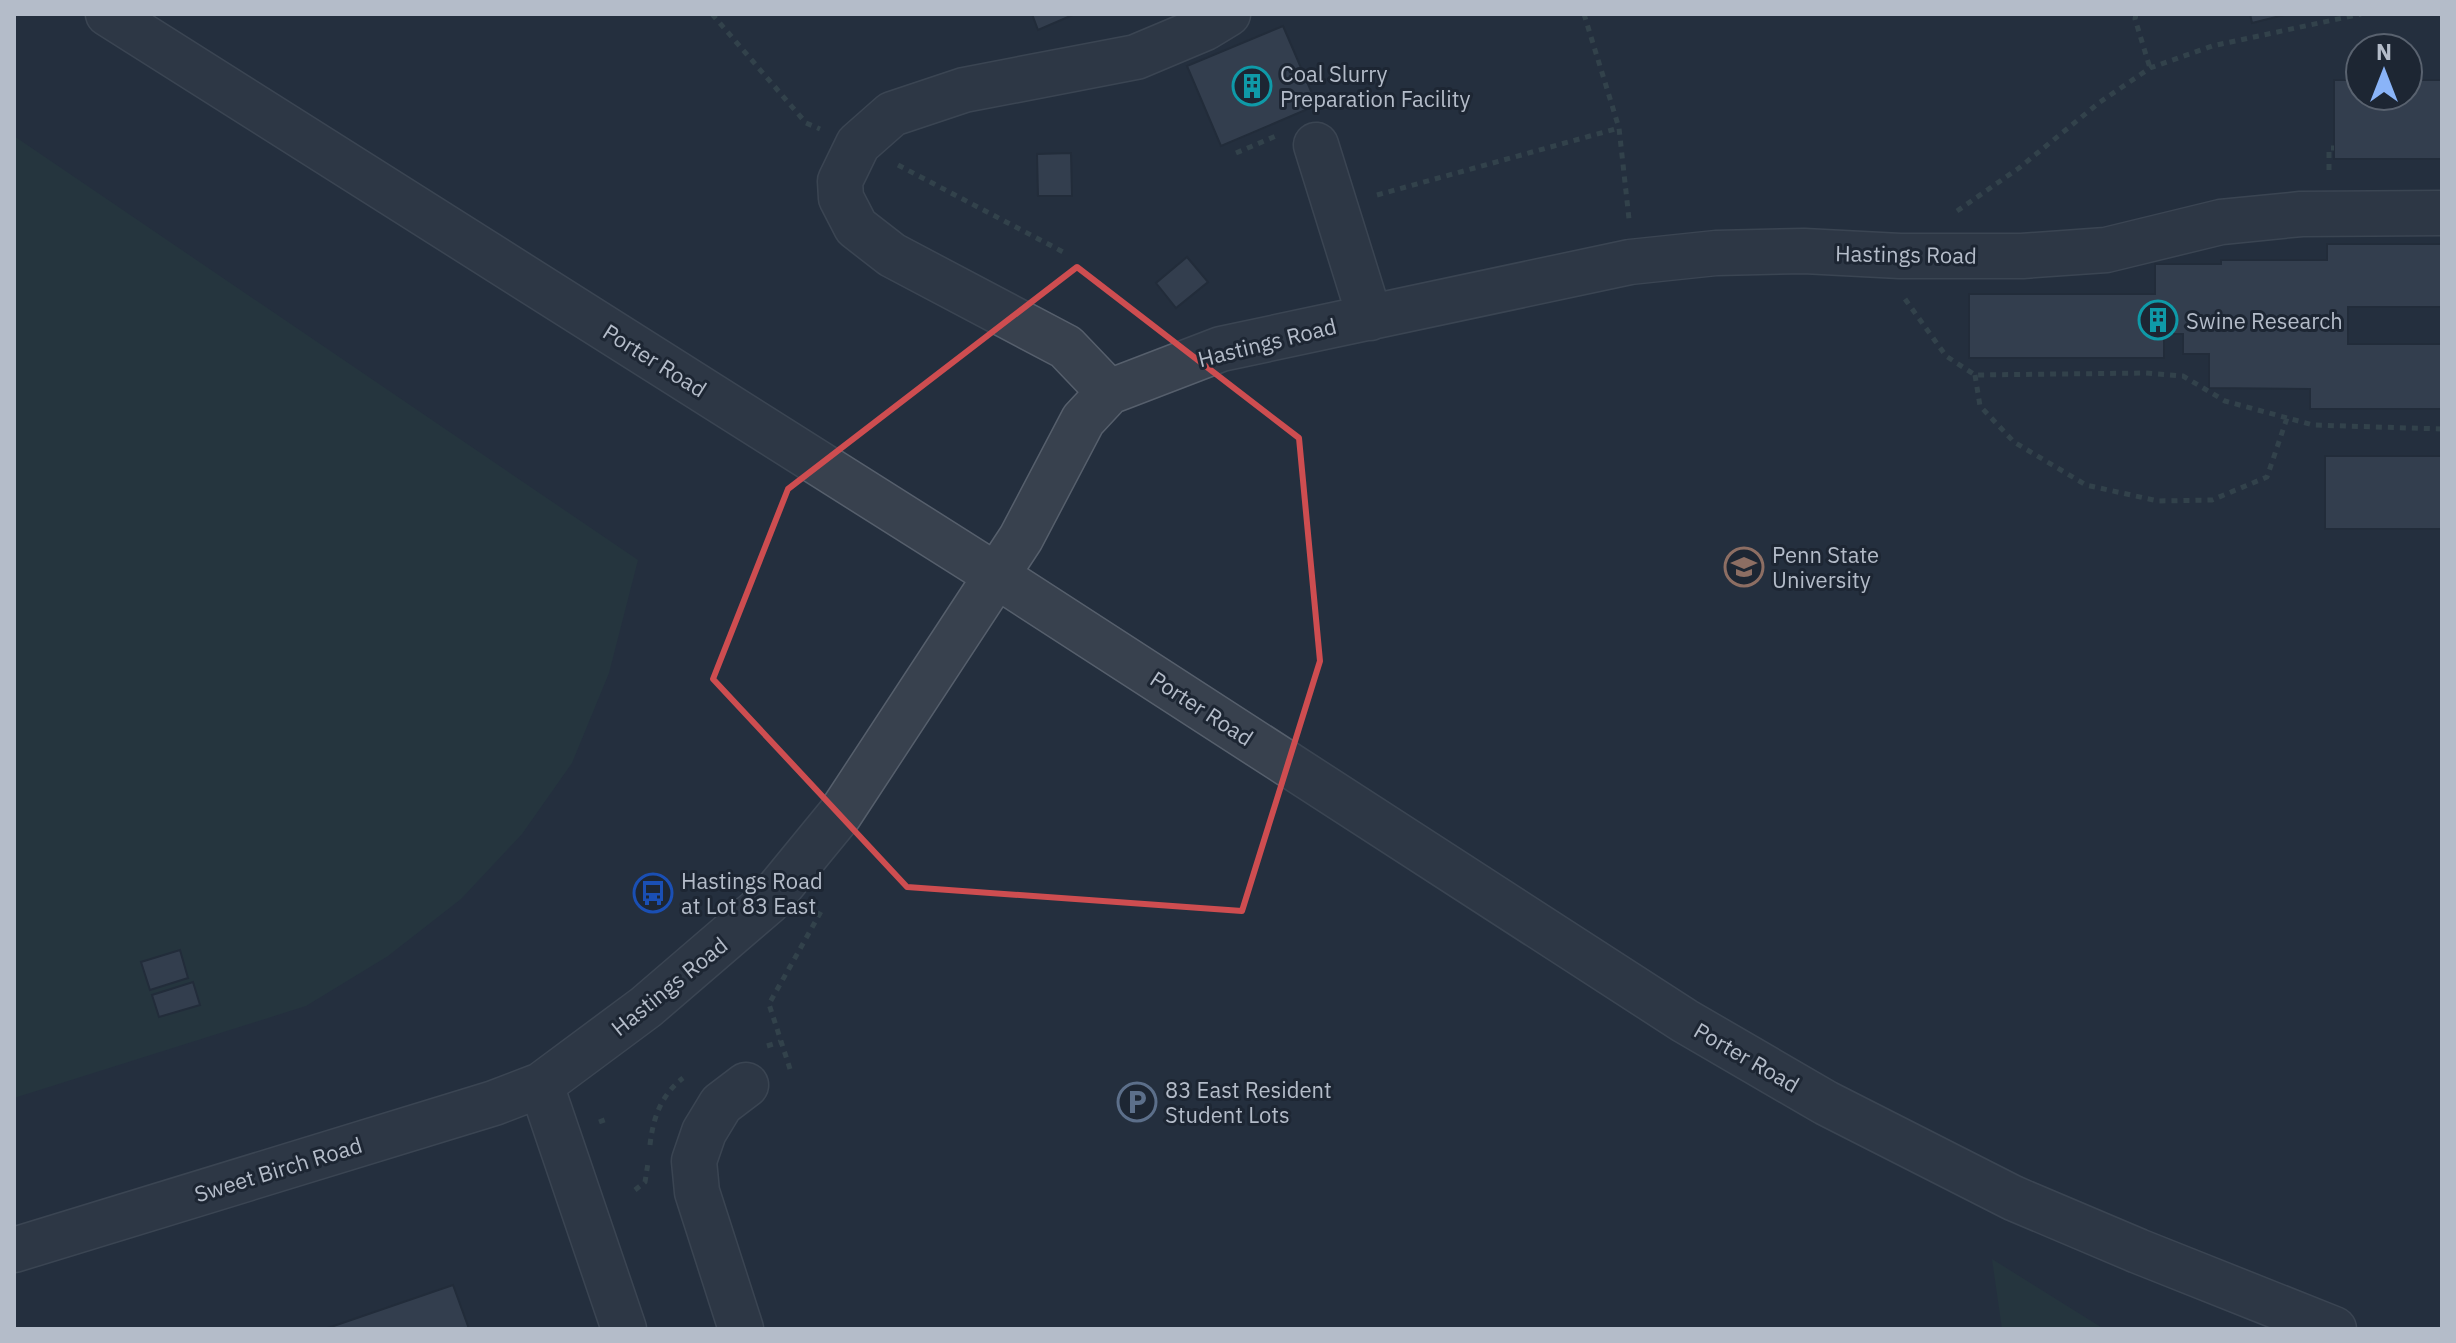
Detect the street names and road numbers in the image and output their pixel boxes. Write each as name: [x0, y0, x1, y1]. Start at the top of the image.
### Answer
street label: Hastings Road: [1835, 238, 1977, 270]
street label: Hastings Road: [1195, 311, 1339, 373]
street label: Porter Road: [598, 317, 712, 403]
street label: Porter Road: [1145, 664, 1259, 752]
street label: Hastings Road: [605, 930, 733, 1042]
street label: Porter Road: [1689, 1015, 1805, 1099]
street label: Sweet Birch Road: [191, 1130, 365, 1208]

